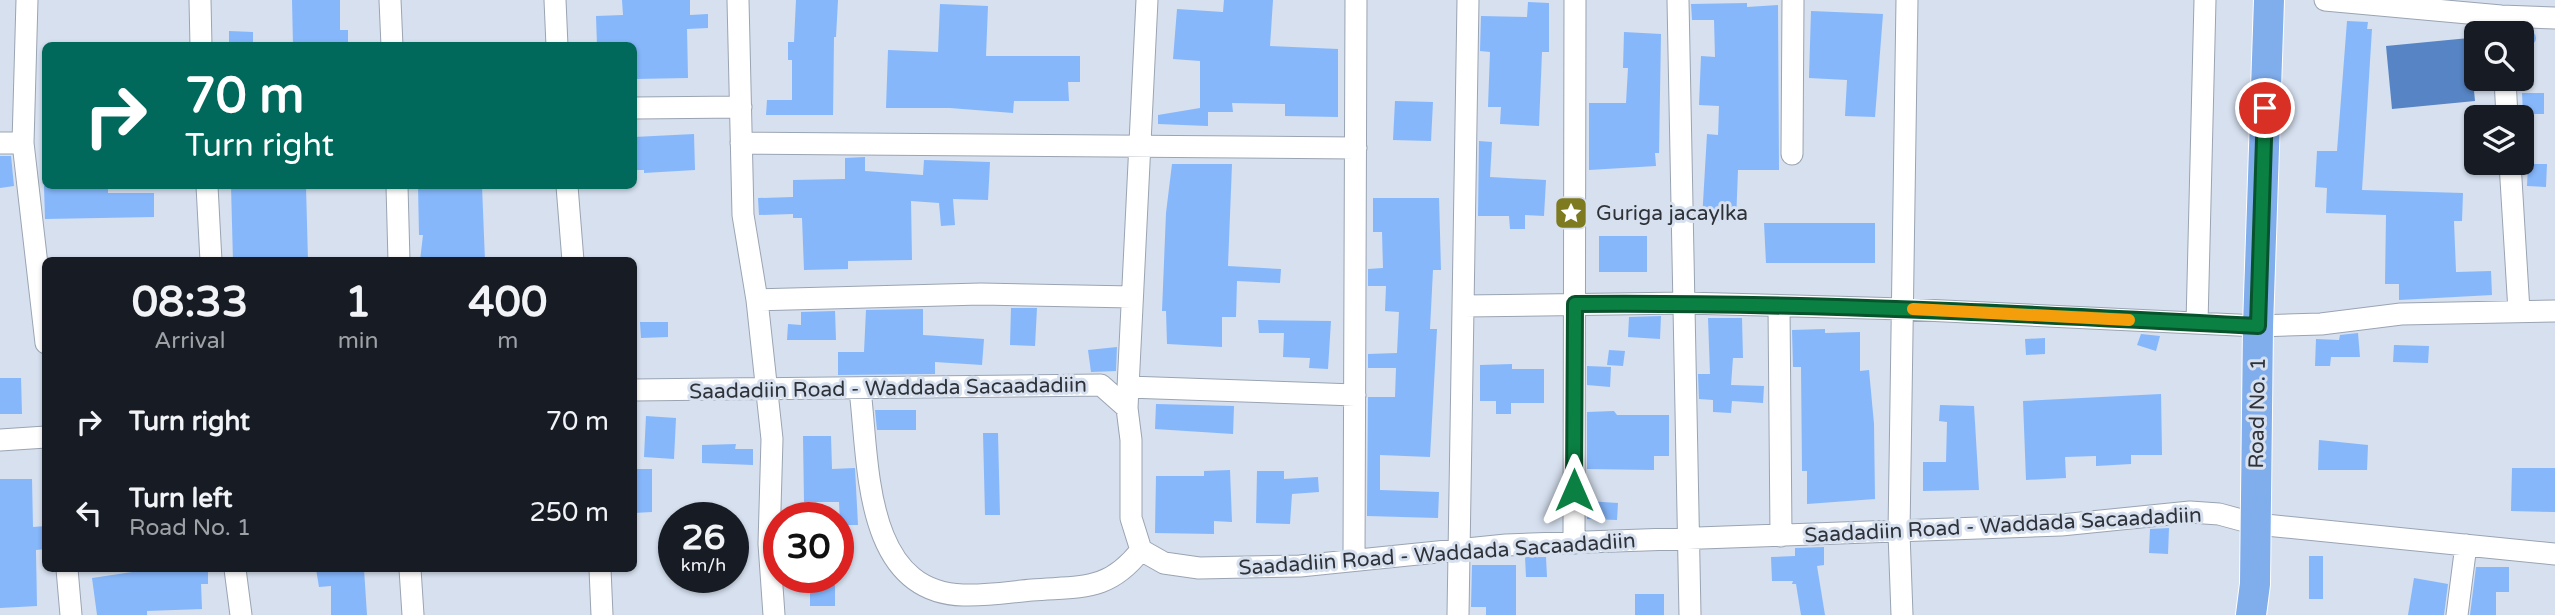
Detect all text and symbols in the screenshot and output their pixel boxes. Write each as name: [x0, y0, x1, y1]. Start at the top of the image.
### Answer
map controls: [2464, 21, 2534, 175]
button: search: [2464, 21, 2534, 91]
text: 70 m: [185, 67, 304, 126]
icon: right: [70, 70, 161, 161]
pin: [2235, 78, 2295, 138]
icon: arrive: [2246, 89, 2284, 127]
button: layers: [2464, 105, 2534, 175]
text: Turn right: [185, 127, 334, 165]
place icon: Guriga jacaylka: [1552, 194, 1590, 232]
place label: Guriga jacaylka: [1596, 201, 1748, 226]
text: 08:33: [132, 277, 248, 328]
text: 1: [345, 277, 371, 328]
text: 400: [468, 277, 547, 328]
text: Arrival: [154, 327, 225, 355]
text: min: [338, 327, 379, 355]
text: m: [497, 327, 518, 355]
street label: Road No. 1: [2244, 357, 2271, 469]
street label: Saadadiin Road - Waddada Sacaadadiin: [689, 373, 1087, 404]
icon: right: [70, 403, 108, 441]
text: Turn right: [129, 406, 250, 437]
text: 70 m: [546, 406, 609, 437]
position arrow: [1537, 453, 1611, 527]
text: Turn left: [129, 483, 232, 514]
icon: left: [70, 494, 108, 532]
text: 250 m: [529, 497, 609, 528]
speed limit sign: 30: [763, 502, 854, 593]
street label: Saadadiin Road - Waddada Sacaadadiin: [1804, 503, 2202, 548]
text: Road No. 1: [129, 514, 251, 542]
text: 26: [682, 517, 725, 559]
street label: Saadadiin Road - Waddada Sacaadadiin: [1238, 528, 1636, 581]
text: km/h: [681, 554, 726, 576]

